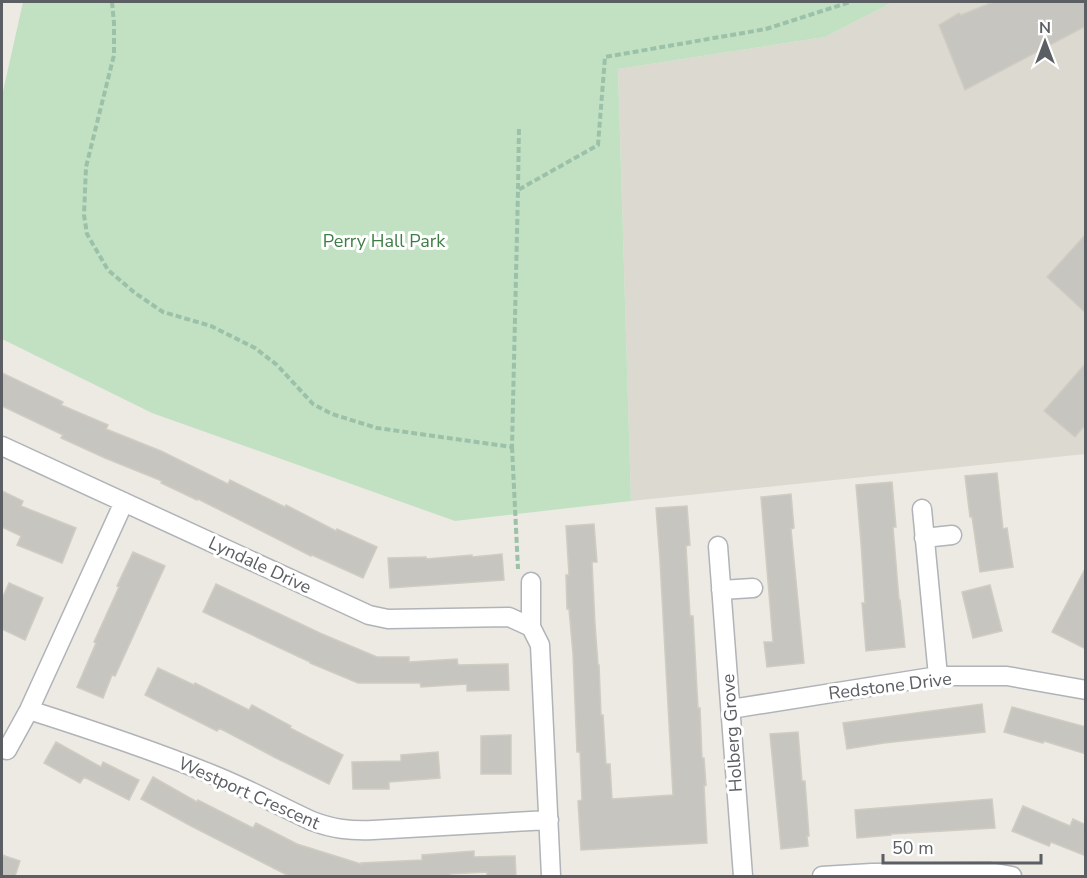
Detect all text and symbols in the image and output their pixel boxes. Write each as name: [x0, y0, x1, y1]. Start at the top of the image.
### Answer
north arrow: [1015, 12, 1075, 72]
text: N: [1039, 17, 1051, 39]
park label: Perry Hall Park: [323, 229, 446, 253]
street label: Lyndale Drive: [205, 531, 315, 599]
street label: Redstone Drive: [827, 667, 953, 705]
street label: Holberg Grove: [716, 673, 748, 793]
street label: Westport Crescent: [174, 751, 324, 835]
scale bar: [883, 827, 1040, 865]
text: 50 m: [892, 836, 934, 860]

